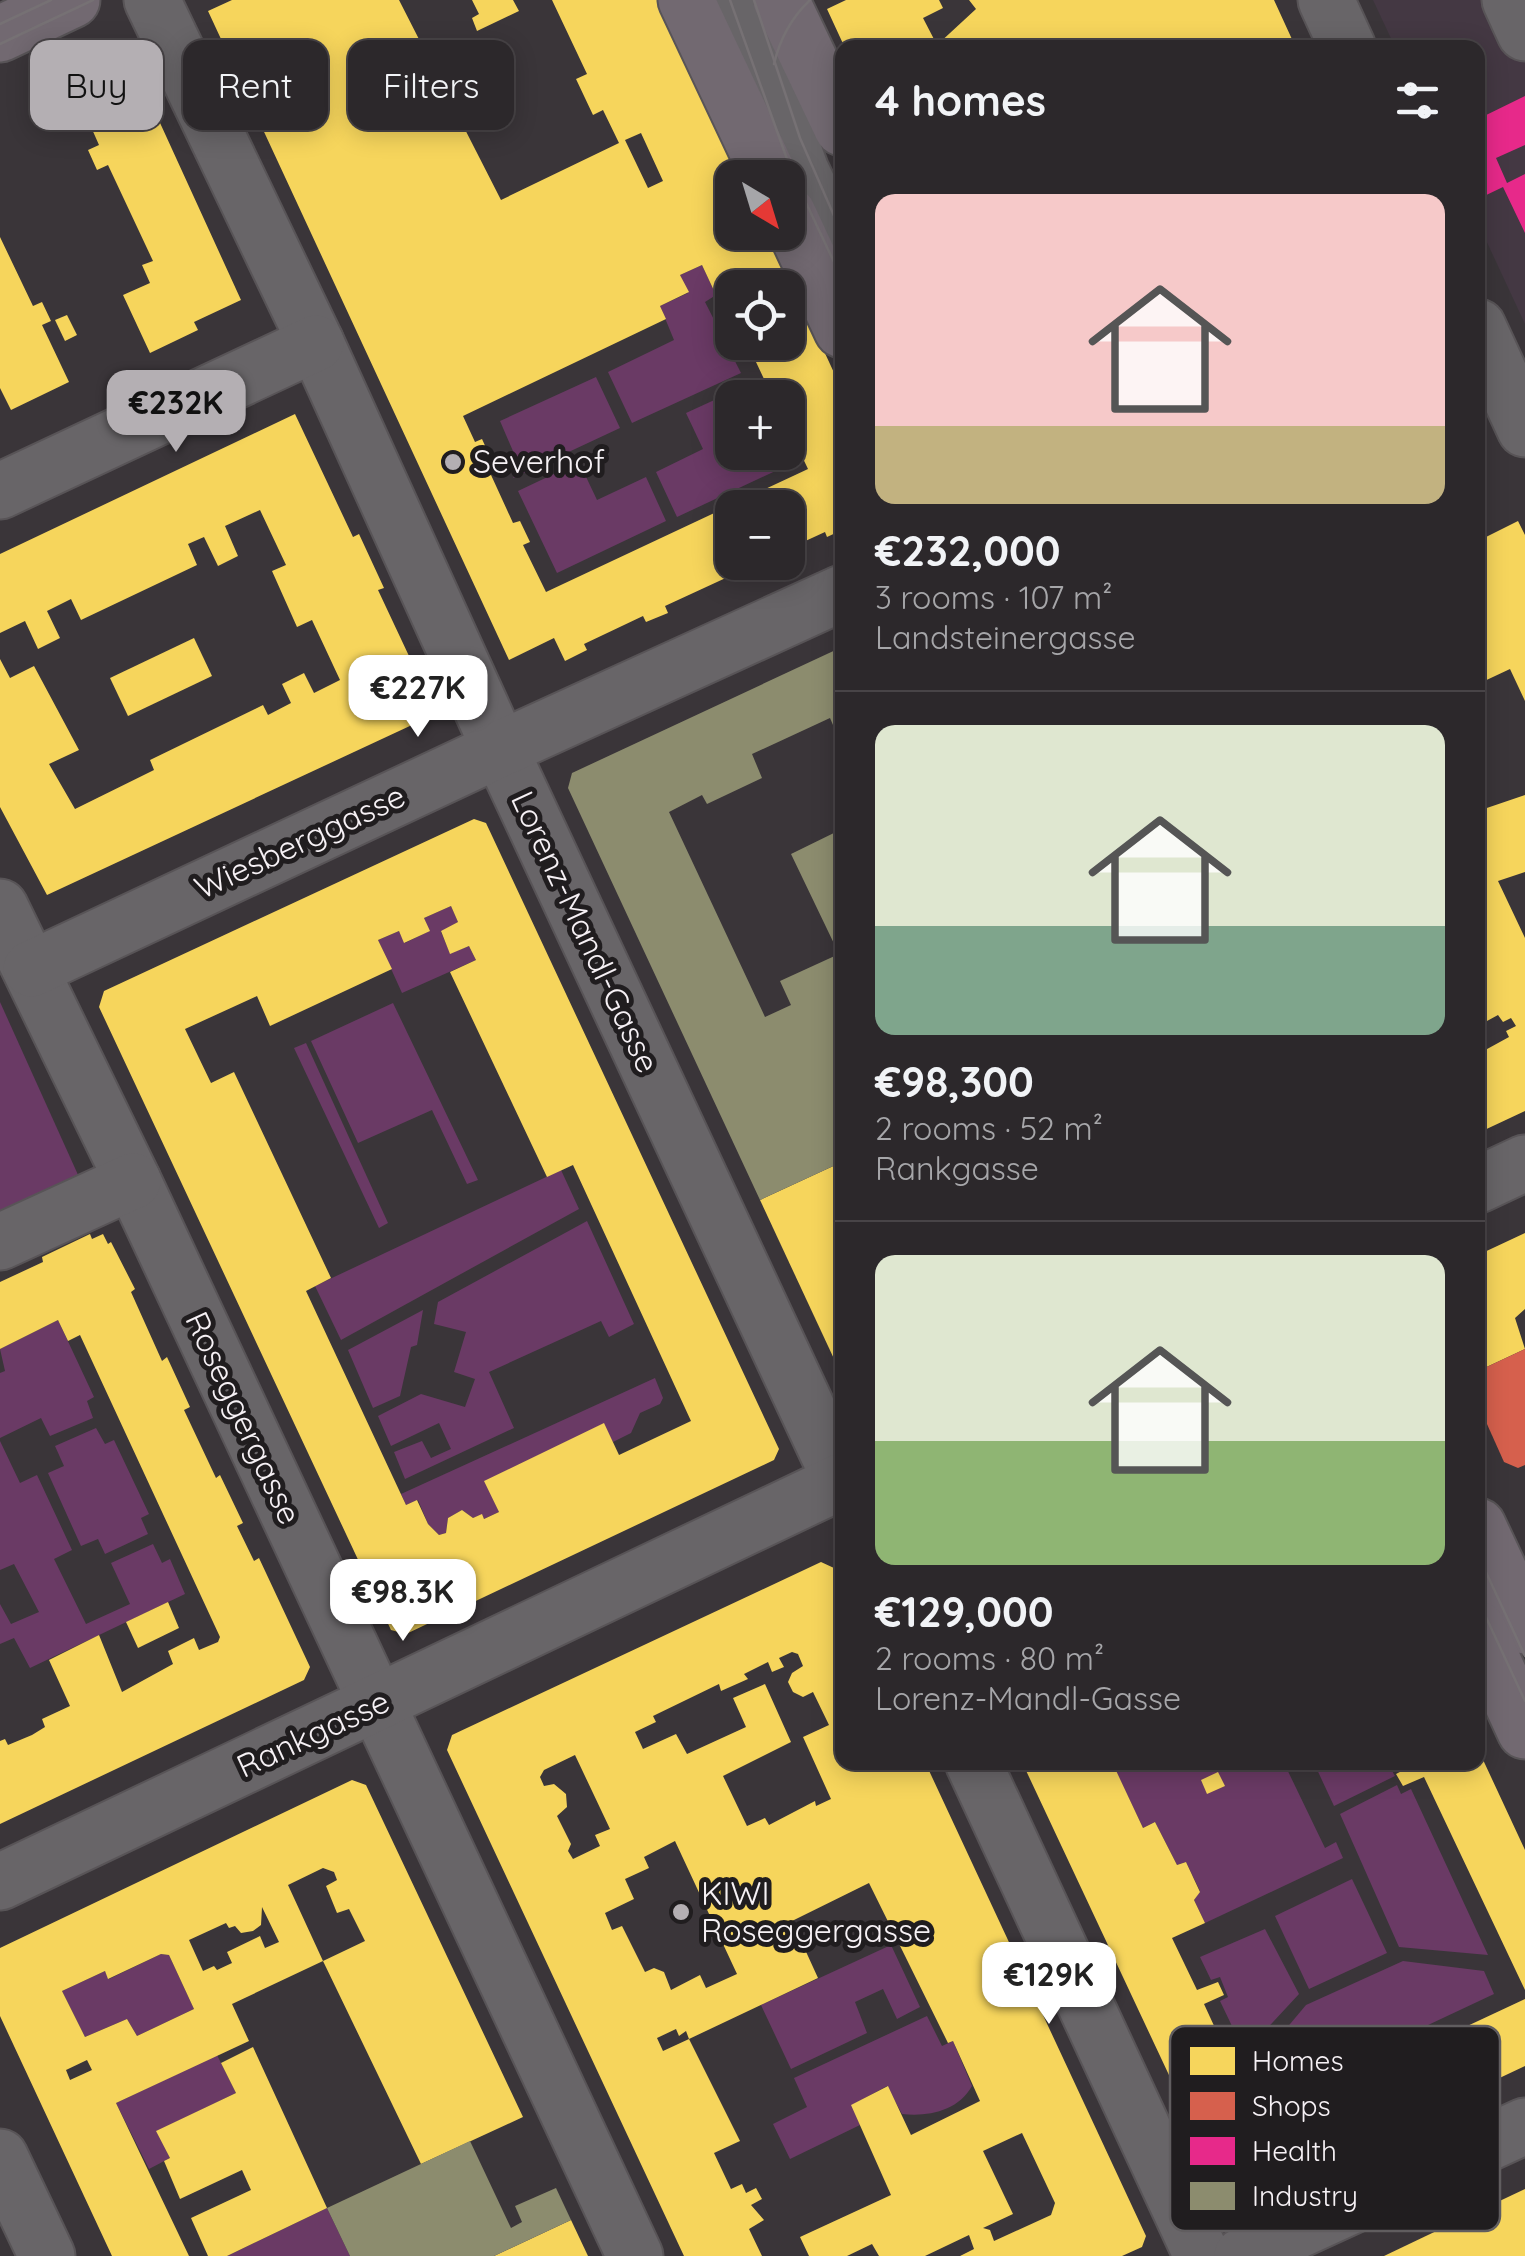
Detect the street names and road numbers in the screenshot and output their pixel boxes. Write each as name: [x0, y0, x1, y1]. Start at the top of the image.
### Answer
street label: Wiesberggasse: [188, 775, 411, 907]
street label: Lorenz-Mandl-Gasse: [503, 784, 669, 1079]
street label: Roseggergasse: [177, 1305, 311, 1530]
street label: Rankgasse: [230, 1680, 395, 1786]

